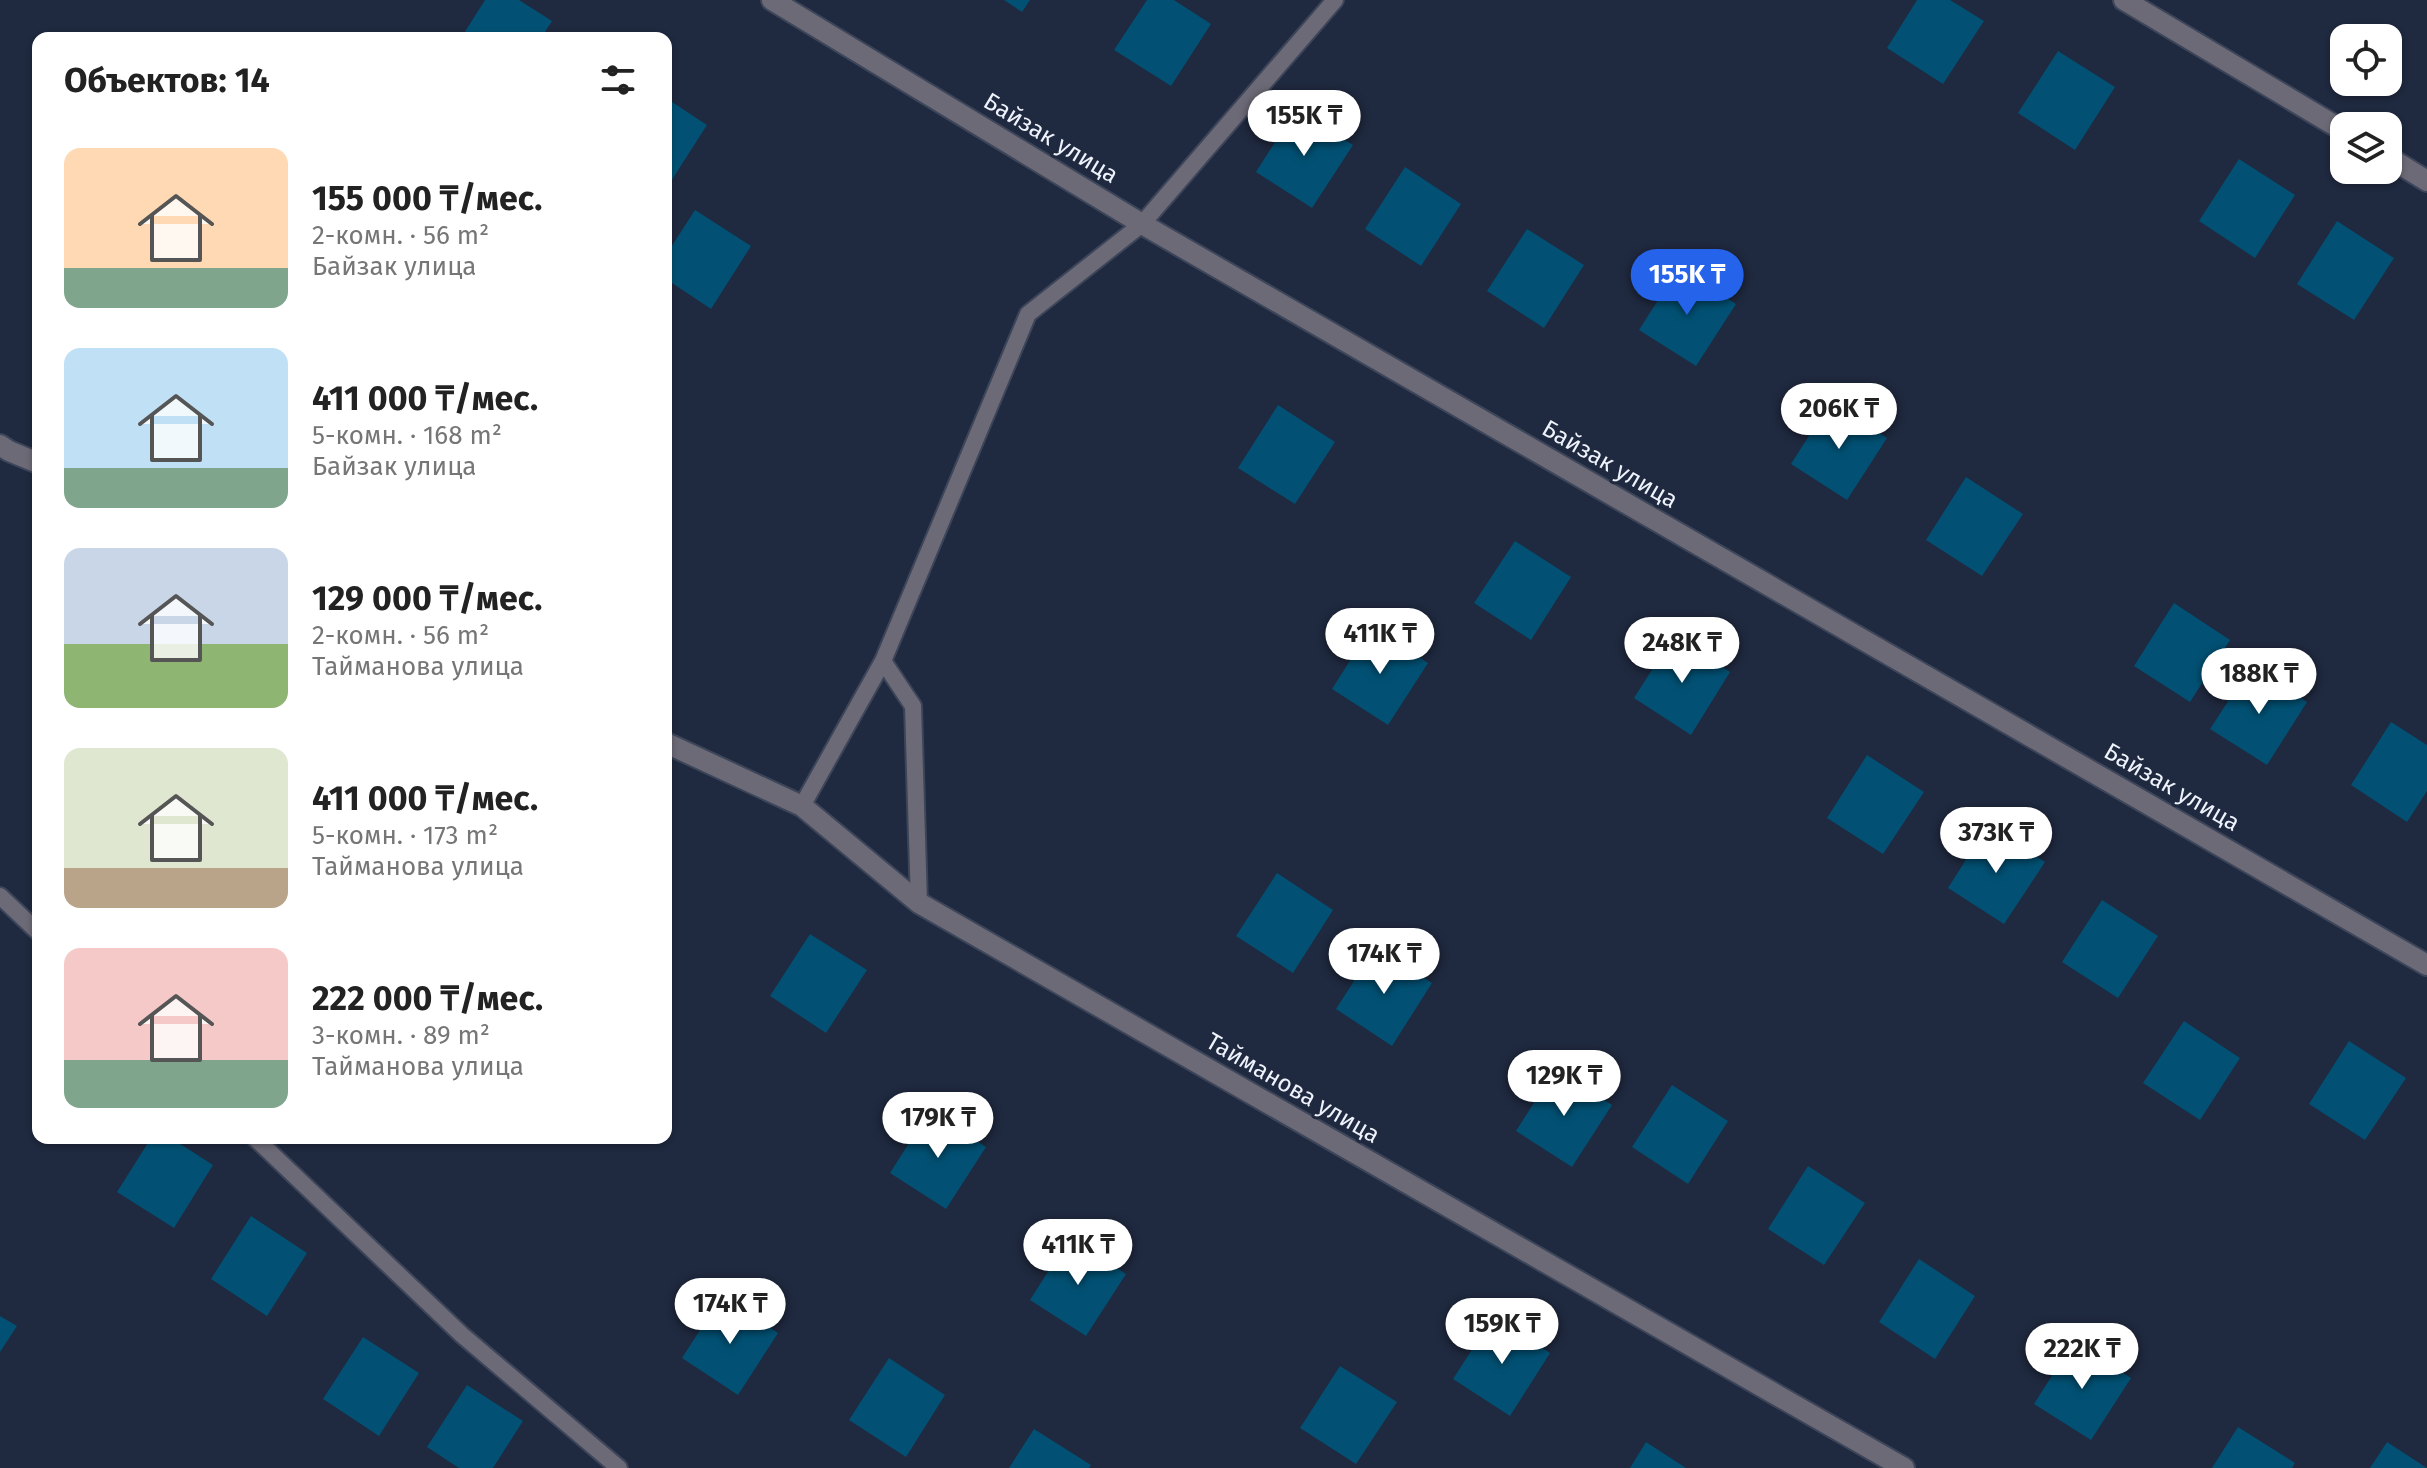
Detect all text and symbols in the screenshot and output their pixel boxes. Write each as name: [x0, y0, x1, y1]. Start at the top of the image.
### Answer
map controls: [2330, 24, 2402, 184]
button: locate: [2330, 24, 2402, 96]
icon: filters: [596, 58, 640, 102]
text: Объектов: 14: [64, 60, 270, 101]
street label: Байзак улица: [979, 87, 1123, 189]
pin: 155K ₸: [1239, 90, 1369, 158]
text: 155K ₸: [1266, 100, 1342, 131]
button: layers: [2330, 112, 2402, 184]
text: 155 000 ₸/мес.: [312, 178, 543, 219]
icon: home: [128, 180, 224, 276]
text: 2-комн. · 56 m²: [312, 220, 489, 251]
pin: 155K ₸: [1622, 249, 1752, 317]
text: Байзак улица: [312, 251, 477, 282]
text: 155K ₸: [1649, 259, 1725, 290]
text: 411 000 ₸/мес.: [312, 378, 538, 419]
icon: home: [128, 380, 224, 476]
pin: 206K ₸: [1774, 383, 1904, 451]
text: 206K ₸: [1799, 393, 1879, 424]
street label: Байзак улица: [1537, 414, 1683, 514]
text: 5-комн. · 168 m²: [312, 420, 502, 451]
text: Байзак улица: [312, 451, 477, 482]
text: 129 000 ₸/мес.: [312, 578, 543, 619]
icon: home: [128, 580, 224, 676]
pin: 411K ₸: [1315, 608, 1445, 676]
pin: 248K ₸: [1617, 617, 1747, 685]
text: 411K ₸: [1343, 618, 1417, 649]
text: 2-комн. · 56 m²: [312, 620, 489, 651]
text: 248K ₸: [1642, 627, 1722, 658]
pin: 188K ₸: [2194, 648, 2324, 716]
text: Тайманова улица: [312, 651, 524, 682]
text: 188K ₸: [2219, 658, 2299, 689]
street label: Байзак улица: [2099, 737, 2245, 837]
text: 411 000 ₸/мес.: [312, 778, 538, 819]
icon: home: [128, 780, 224, 876]
pin: 373K ₸: [1931, 807, 2061, 875]
text: 373K ₸: [1958, 817, 2034, 848]
text: 5-комн. · 173 m²: [312, 820, 498, 851]
text: Тайманова улица: [312, 851, 524, 882]
pin: 174K ₸: [1319, 928, 1449, 996]
text: 174K ₸: [1347, 938, 1421, 969]
text: 222 000 ₸/мес.: [312, 978, 543, 1019]
icon: home: [128, 980, 224, 1076]
text: 3-комн. · 89 m²: [312, 1020, 490, 1051]
street label: Тайманова улица: [1201, 1027, 1385, 1149]
pin: 129K ₸: [1499, 1050, 1629, 1118]
text: Тайманова улица: [312, 1051, 524, 1082]
text: 129K ₸: [1526, 1060, 1602, 1091]
pin: 179K ₸: [873, 1092, 1003, 1160]
text: 179K ₸: [900, 1102, 976, 1133]
pin: 411K ₸: [1013, 1219, 1143, 1287]
text: 411K ₸: [1041, 1229, 1115, 1260]
pin: 174K ₸: [665, 1278, 795, 1346]
text: 174K ₸: [693, 1288, 767, 1319]
pin: 159K ₸: [1437, 1298, 1567, 1366]
text: 159K ₸: [1464, 1308, 1541, 1339]
pin: 222K ₸: [2017, 1323, 2147, 1391]
text: 222K ₸: [2043, 1333, 2121, 1364]

